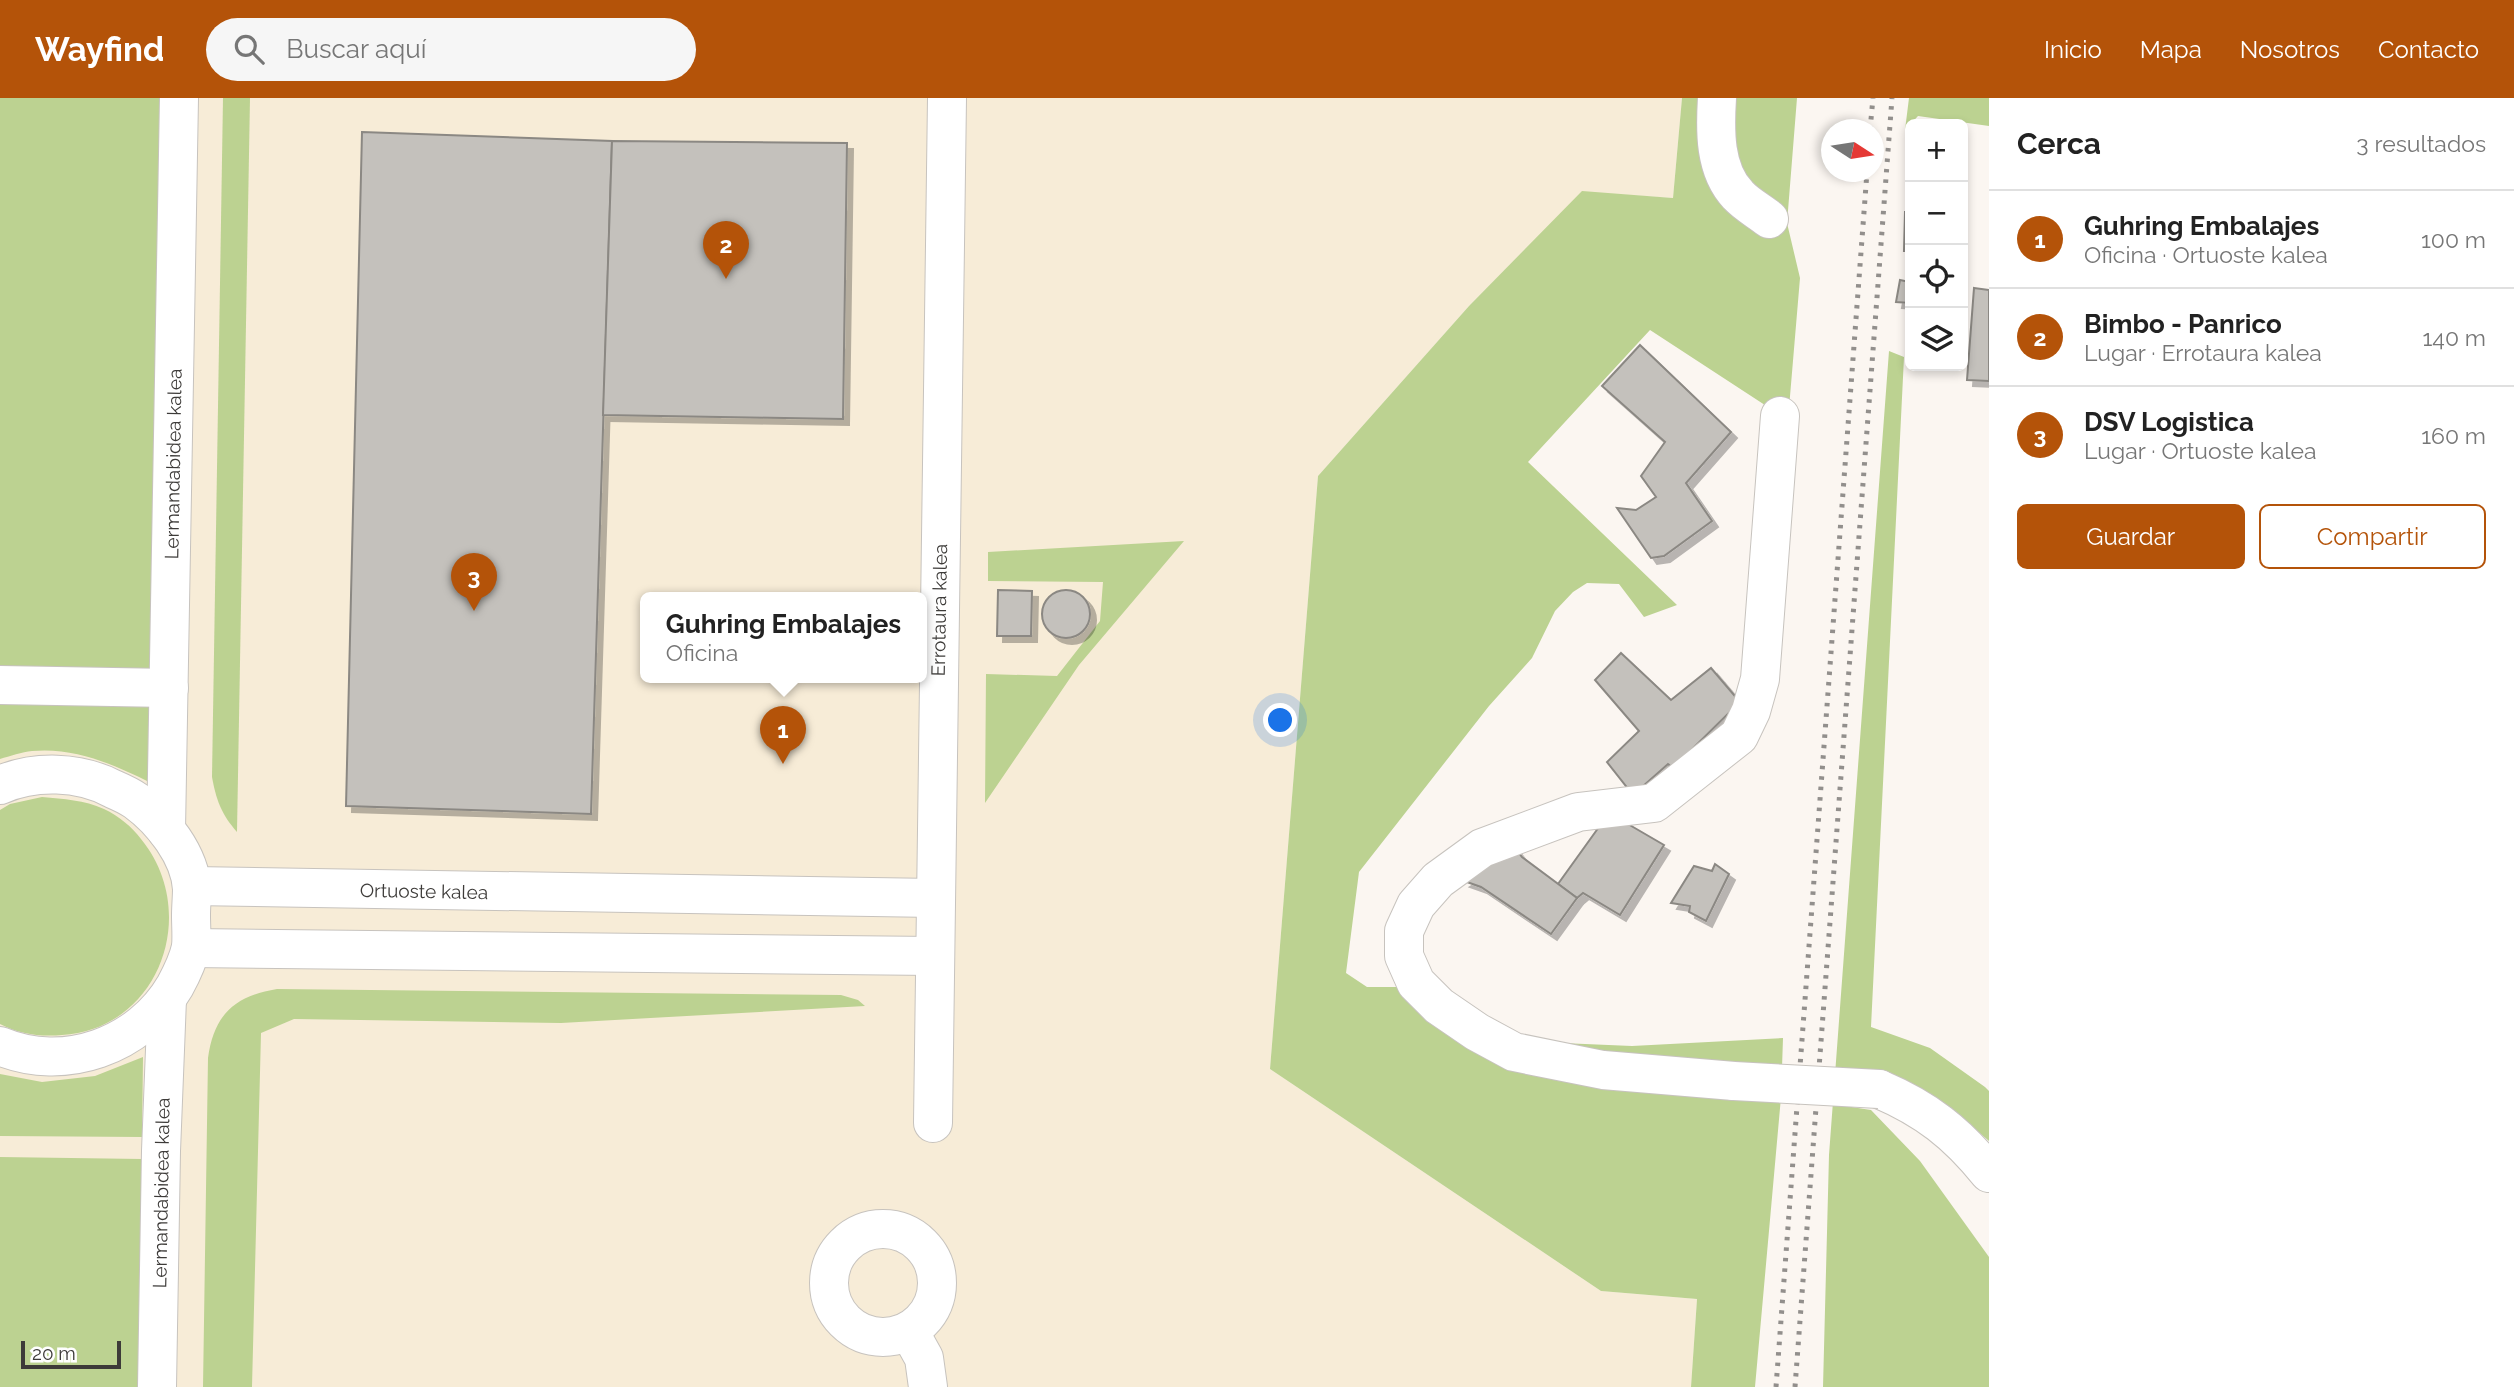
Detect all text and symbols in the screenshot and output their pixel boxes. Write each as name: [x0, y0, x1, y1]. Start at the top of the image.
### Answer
search box: [206, 18, 696, 81]
text: Wayfind: [35, 30, 164, 69]
icon: search: [230, 30, 268, 68]
text: Buscar aquí: [286, 34, 426, 64]
text: Inicio: [2044, 35, 2102, 64]
text: Mapa: [2140, 35, 2202, 64]
text: Nosotros: [2240, 35, 2340, 64]
text: Contacto: [2378, 35, 2479, 64]
north arrow: [1821, 119, 1884, 182]
map controls: [1905, 119, 1968, 371]
button: +: [1905, 119, 1968, 182]
text: Cerca: [2017, 126, 2101, 161]
text: 3 resultados: [2356, 130, 2486, 157]
button: −: [1905, 182, 1968, 245]
text: Guhring Embalajes: [2084, 211, 2319, 241]
pin: 2: [703, 221, 749, 279]
text: 1: [2034, 226, 2046, 253]
text: 100 m: [2421, 226, 2486, 253]
text: Oficina · Ortuoste kalea: [2084, 241, 2328, 268]
button: locate: [1905, 245, 1968, 308]
button: layers: [1905, 308, 1968, 371]
text: Bimbo - Panrico: [2084, 309, 2282, 339]
text: 2: [2034, 324, 2046, 351]
text: 140 m: [2423, 324, 2486, 351]
text: Lugar · Errotaura kalea: [2084, 339, 2322, 366]
street label: Lermandabidea kalea: [160, 368, 186, 560]
text: DSV Logistica: [2084, 407, 2254, 437]
text: 3: [2034, 422, 2046, 449]
text: 160 m: [2421, 422, 2486, 449]
text: Lugar · Ortuoste kalea: [2084, 437, 2317, 464]
button: Guardar: [2017, 504, 2245, 569]
button: Compartir: [2259, 504, 2486, 569]
street label: Errotaura kalea: [927, 544, 951, 676]
pin: 3: [451, 553, 497, 611]
popup: [640, 592, 927, 683]
text: Guhring Embalajes: [666, 609, 901, 639]
text: Oficina: [666, 639, 738, 666]
your location: [1263, 703, 1297, 737]
pin: 1: [760, 706, 806, 764]
street label: Ortuoste kalea: [360, 879, 488, 903]
street label: Lermandabidea kalea: [148, 1097, 174, 1289]
scale bar: [21, 1338, 121, 1370]
text: 20 m: [32, 1342, 76, 1364]

